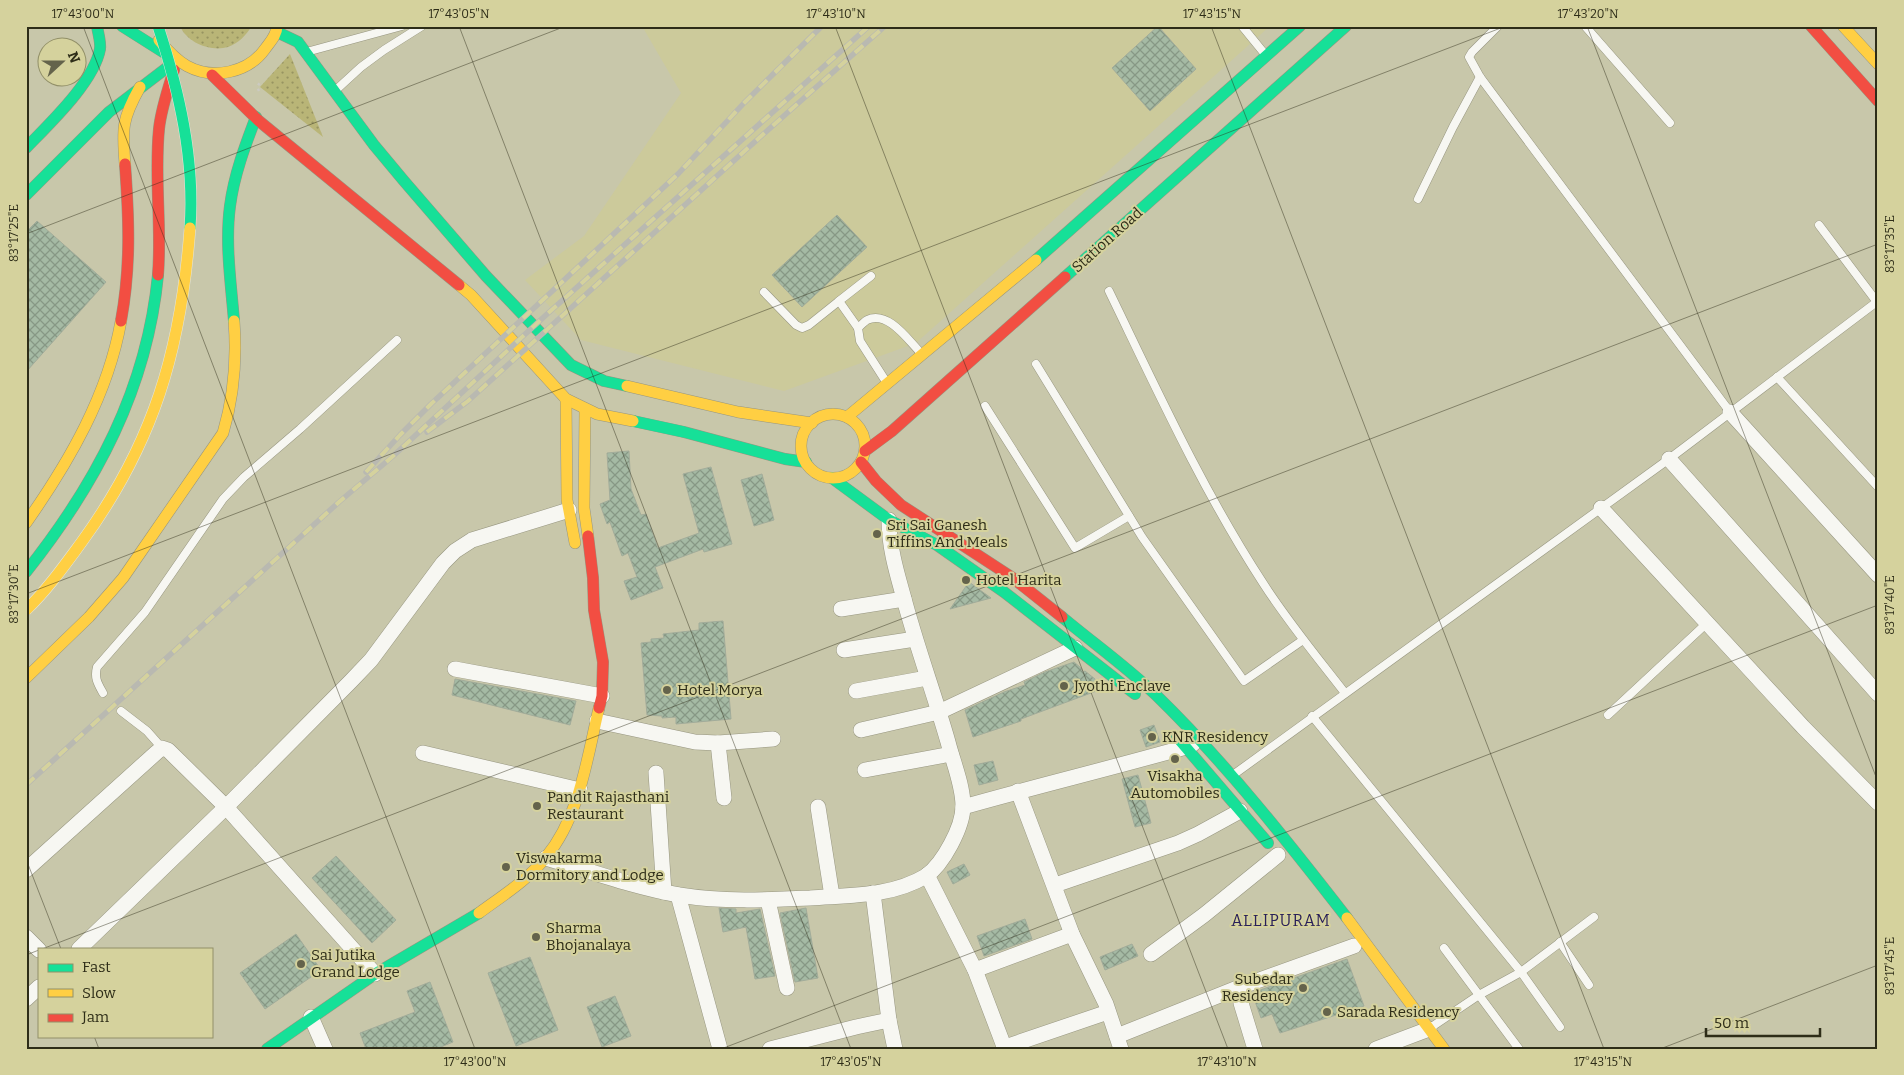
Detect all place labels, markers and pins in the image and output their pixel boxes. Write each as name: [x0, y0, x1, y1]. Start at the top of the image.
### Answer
place label: Sri Sai Ganesh Tiffins And Meals: [887, 516, 1008, 551]
marker: Sri Sai Ganesh Tiffins And Meals: [871, 528, 883, 540]
place label: Hotel Harita: [976, 571, 1061, 589]
marker: Hotel Harita: [960, 574, 972, 586]
place label: Jyothi Enclave: [1073, 677, 1171, 695]
marker: Jyothi Enclave: [1058, 680, 1070, 692]
place label: Hotel Morya: [677, 681, 762, 699]
marker: Hotel Morya: [661, 684, 673, 696]
place label: KNR Residency: [1162, 728, 1268, 746]
marker: KNR Residency: [1146, 731, 1158, 743]
marker: Visakha Automobiles: [1169, 753, 1181, 765]
place label: Visakha Automobiles: [1130, 767, 1220, 802]
place label: Pandit Rajasthani Restaurant: [547, 788, 670, 823]
marker: Pandit Rajasthani Restaurant: [531, 800, 543, 812]
place label: Viswakarma Dormitory and Lodge: [516, 849, 664, 884]
marker: Viswakarma Dormitory and Lodge: [500, 861, 512, 873]
place label: Sharma Bhojanalaya: [546, 919, 631, 954]
marker: Sharma Bhojanalaya: [530, 931, 542, 943]
place label: Sai Jutika Grand Lodge: [311, 946, 400, 981]
marker: Sai Jutika Grand Lodge: [295, 958, 307, 970]
place label: Subedar Residency: [1222, 970, 1293, 1005]
marker: Subedar Residency: [1297, 982, 1309, 994]
place label: Sarada Residency: [1337, 1003, 1460, 1021]
marker: Sarada Residency: [1321, 1006, 1333, 1018]

